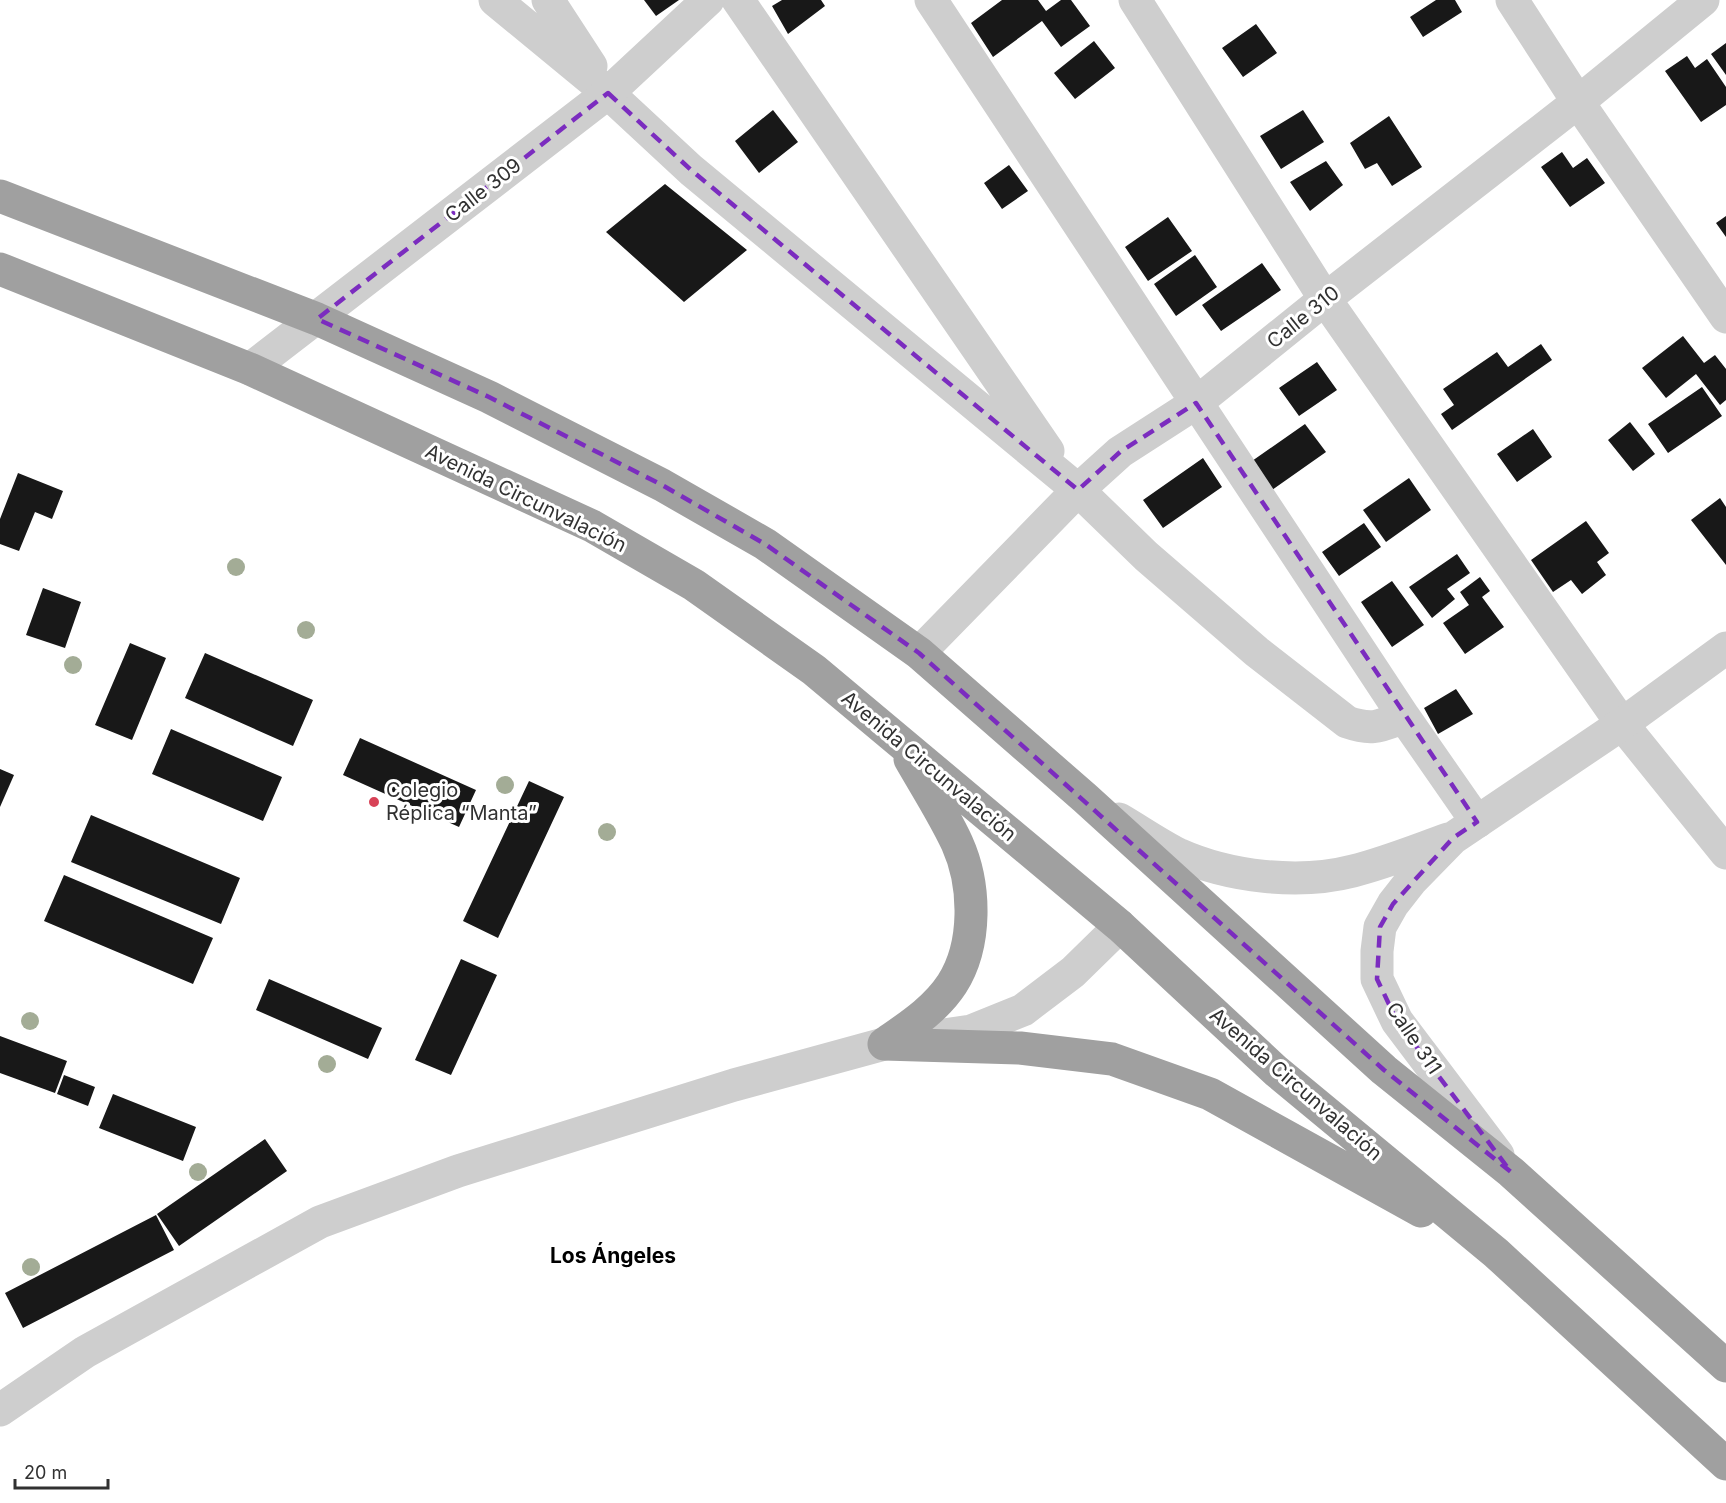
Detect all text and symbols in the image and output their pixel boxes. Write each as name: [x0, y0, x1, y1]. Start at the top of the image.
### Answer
street label: Calle 309: [440, 153, 526, 227]
street label: Calle 310: [1262, 281, 1344, 353]
street label: Avenida Circunvalación: [422, 439, 630, 557]
street label: Avenida Circunvalación: [837, 686, 1021, 846]
place label: Colegio Réplica “Manta”: [386, 778, 537, 825]
marker: Colegio Réplica “Manta”: [367, 795, 381, 809]
street label: Calle 311: [1381, 998, 1447, 1078]
street label: Avenida Circunvalación: [1205, 1003, 1387, 1165]
district label: Los Ángeles: [550, 1242, 676, 1268]
scale bar: [15, 1452, 108, 1490]
text: 20 m: [24, 1462, 67, 1483]

